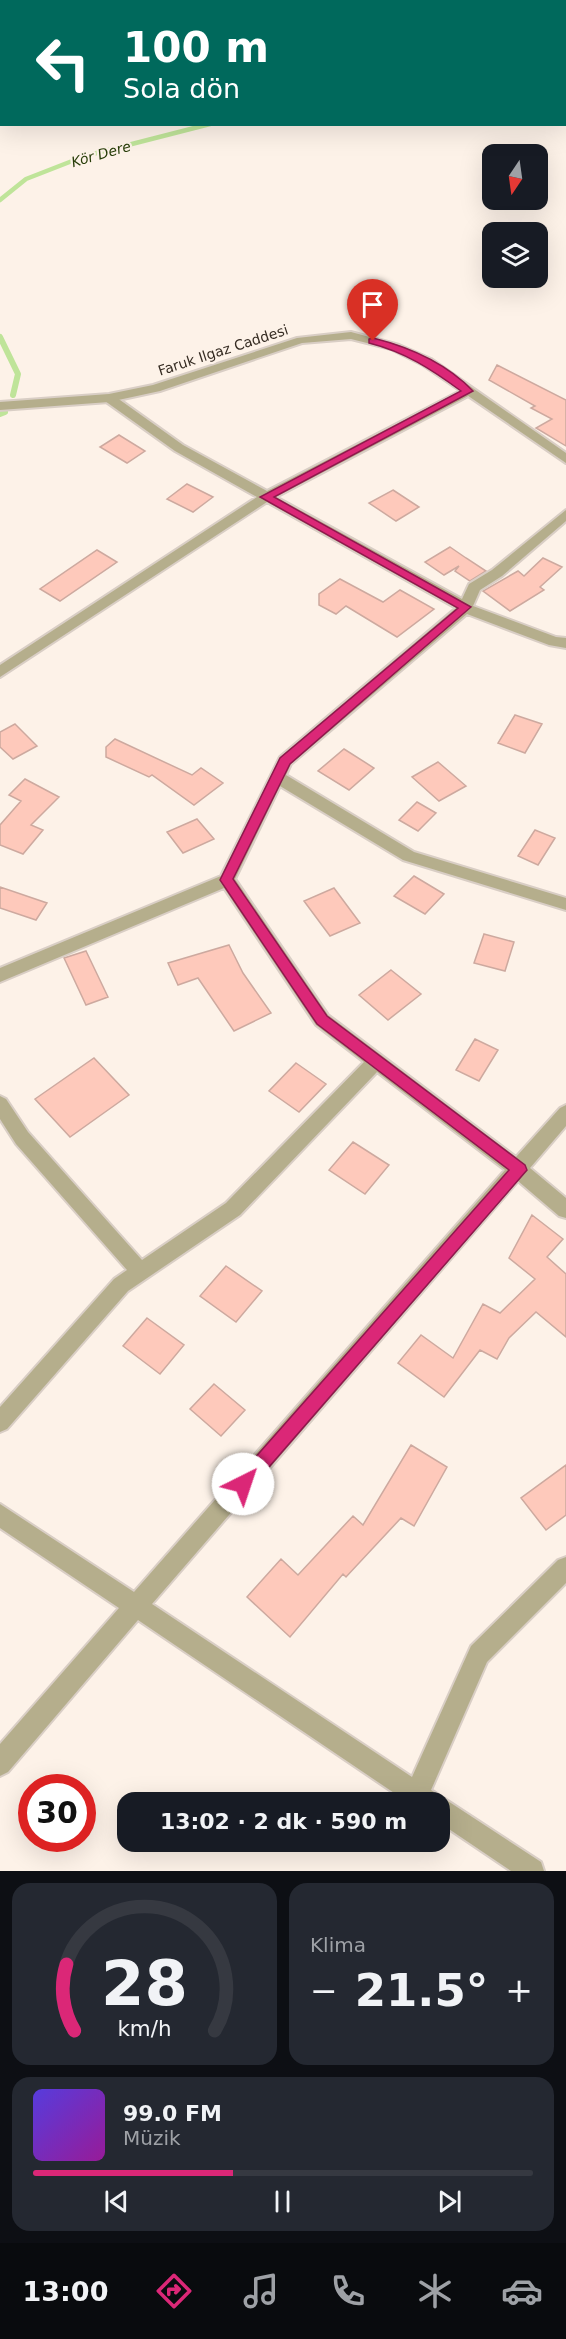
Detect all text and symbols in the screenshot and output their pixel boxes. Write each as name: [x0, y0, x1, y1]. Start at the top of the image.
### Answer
text: 100 m: [123, 23, 269, 72]
icon: left: [24, 24, 102, 102]
text: Sola dön: [123, 73, 240, 104]
water label: Kör Dere: [69, 138, 133, 170]
north arrow: [482, 144, 548, 210]
map controls: [482, 144, 548, 288]
button: layers: [482, 222, 548, 288]
pin: [347, 279, 398, 341]
icon: arrive: [356, 288, 389, 321]
street label: Faruk Ilgaz Caddesi: [156, 321, 290, 379]
position arrow: [211, 1452, 275, 1516]
speed limit sign: 30: [18, 1774, 96, 1852]
text: 13:02 · 2 dk · 590 m: [160, 1809, 407, 1834]
text: Klima: [310, 1933, 366, 1957]
text: 28: [101, 1947, 188, 2020]
text: 21.5°: [355, 1964, 488, 2017]
text: −: [310, 1971, 338, 2010]
text: +: [505, 1971, 533, 2010]
text: km/h: [117, 2016, 172, 2041]
text: 99.0 FM: [123, 2101, 222, 2126]
text: Müzik: [123, 2126, 181, 2150]
icon: previous: [100, 2185, 133, 2218]
icon: pause: [266, 2185, 299, 2218]
icon: next: [433, 2185, 466, 2218]
icon: directions: [153, 2270, 195, 2312]
icon: music: [240, 2270, 282, 2312]
icon: phone: [327, 2270, 369, 2312]
icon: climate: [414, 2270, 456, 2312]
icon: car: [501, 2270, 543, 2312]
text: 13:00: [23, 2276, 108, 2307]

